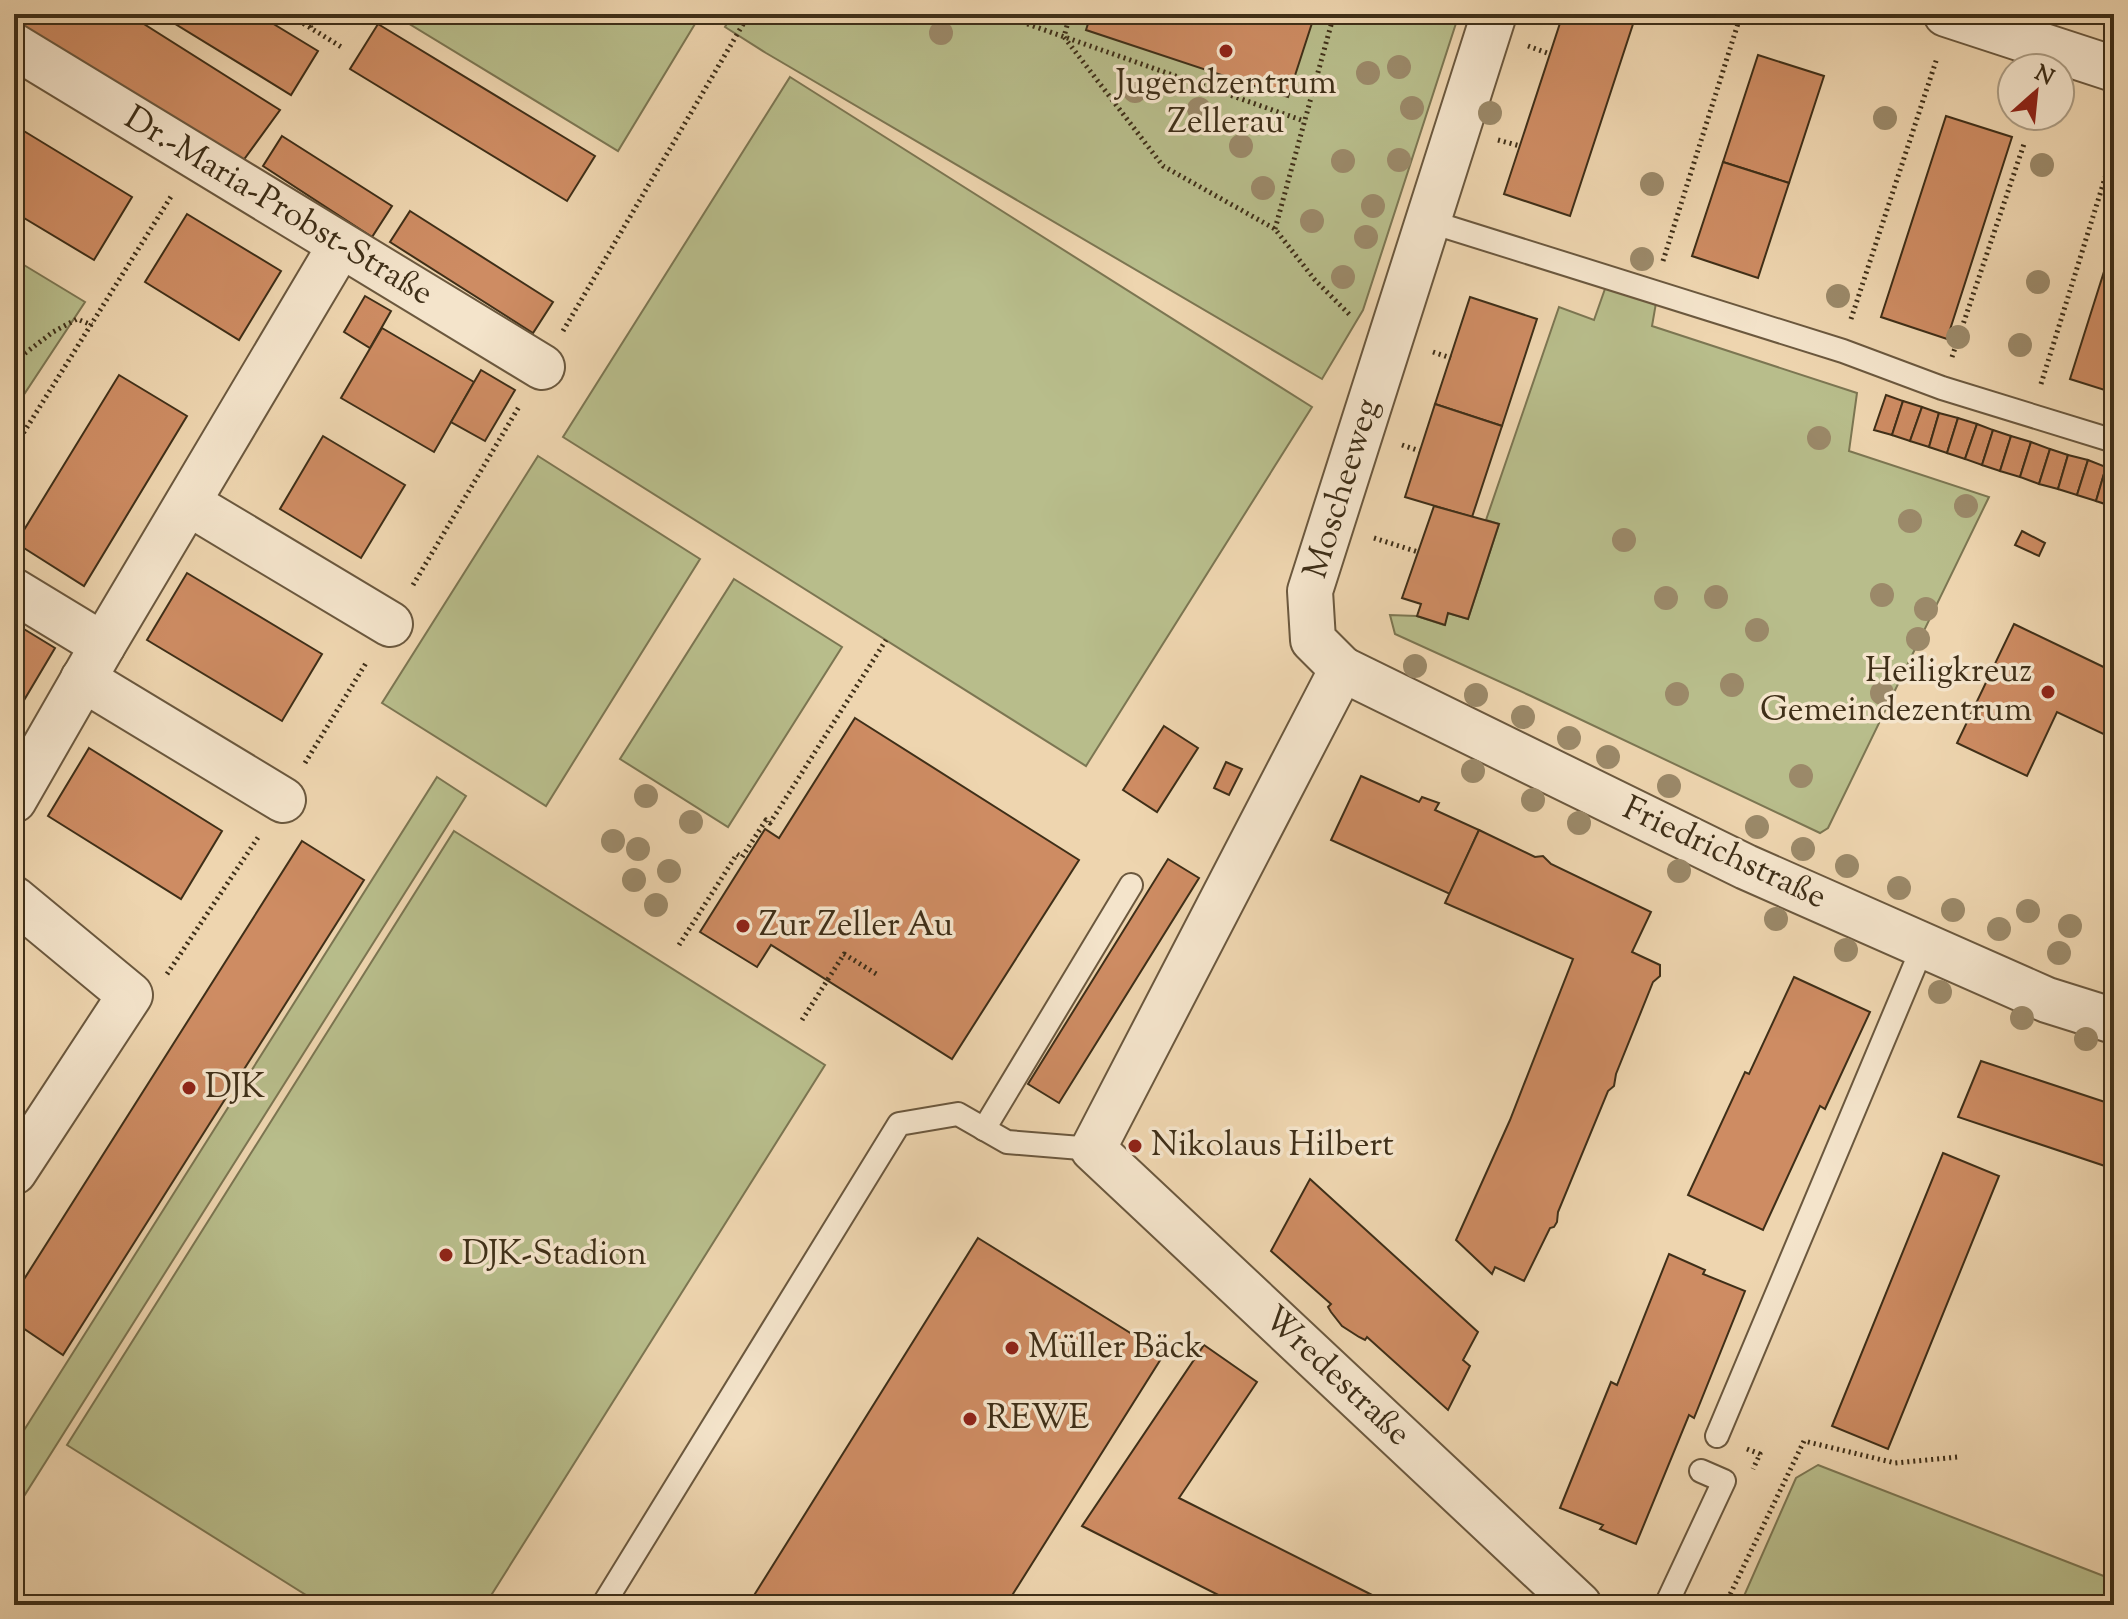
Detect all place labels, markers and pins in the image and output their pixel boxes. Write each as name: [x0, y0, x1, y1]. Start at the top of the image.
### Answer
marker: Jugendzentrum Zellerau: [1217, 42, 1235, 60]
place label: Jugendzentrum Zellerau: [1113, 60, 1337, 148]
place label: Heiligkreuz Gemeindezentrum: [1760, 648, 2032, 736]
marker: Heiligkreuz Gemeindezentrum: [2039, 683, 2057, 701]
place label: Zur Zeller Au: [759, 902, 953, 951]
marker: Zur Zeller Au: [734, 917, 752, 935]
place label: DJK: [205, 1064, 265, 1113]
marker: DJK: [180, 1079, 198, 1097]
place label: Nikolaus Hilbert: [1151, 1122, 1394, 1171]
marker: Nikolaus Hilbert: [1126, 1137, 1144, 1155]
place label: DJK-Stadion: [462, 1231, 647, 1280]
marker: DJK-Stadion: [437, 1246, 455, 1264]
place label: Müller Bäck: [1028, 1324, 1203, 1373]
marker: Müller Bäck: [1003, 1339, 1021, 1357]
place label: REWE: [986, 1395, 1089, 1444]
marker: REWE: [961, 1410, 979, 1428]

